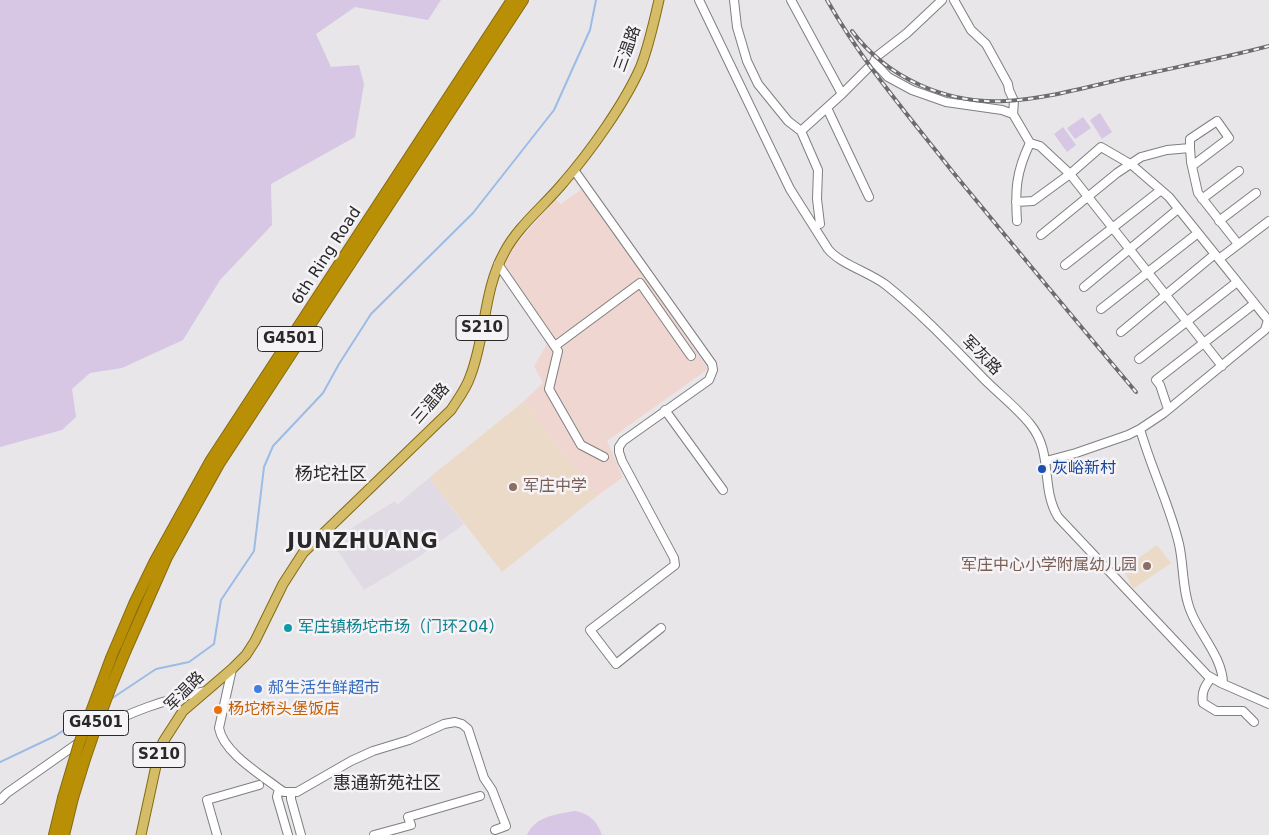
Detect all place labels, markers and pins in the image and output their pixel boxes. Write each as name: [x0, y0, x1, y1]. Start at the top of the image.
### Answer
place label: 灰峪新村: [1052, 459, 1116, 479]
marker: 灰峪新村: [1036, 463, 1048, 475]
place label: 军庄中学: [523, 477, 587, 497]
marker: 军庄中学: [507, 481, 519, 493]
place label: 军庄中心小学附属幼儿园: [961, 556, 1137, 576]
marker: 军庄中心小学附属幼儿园: [1141, 560, 1153, 572]
place label: 军庄镇杨坨市场（门环204）: [298, 618, 505, 638]
marker: 军庄镇杨坨市场（门环204）: [282, 622, 294, 634]
place label: 郝生活生鲜超市: [268, 679, 380, 699]
marker: 郝生活生鲜超市: [252, 683, 264, 695]
place label: 杨坨桥头堡饭店: [228, 700, 340, 720]
marker: 杨坨桥头堡饭店: [212, 704, 224, 716]

